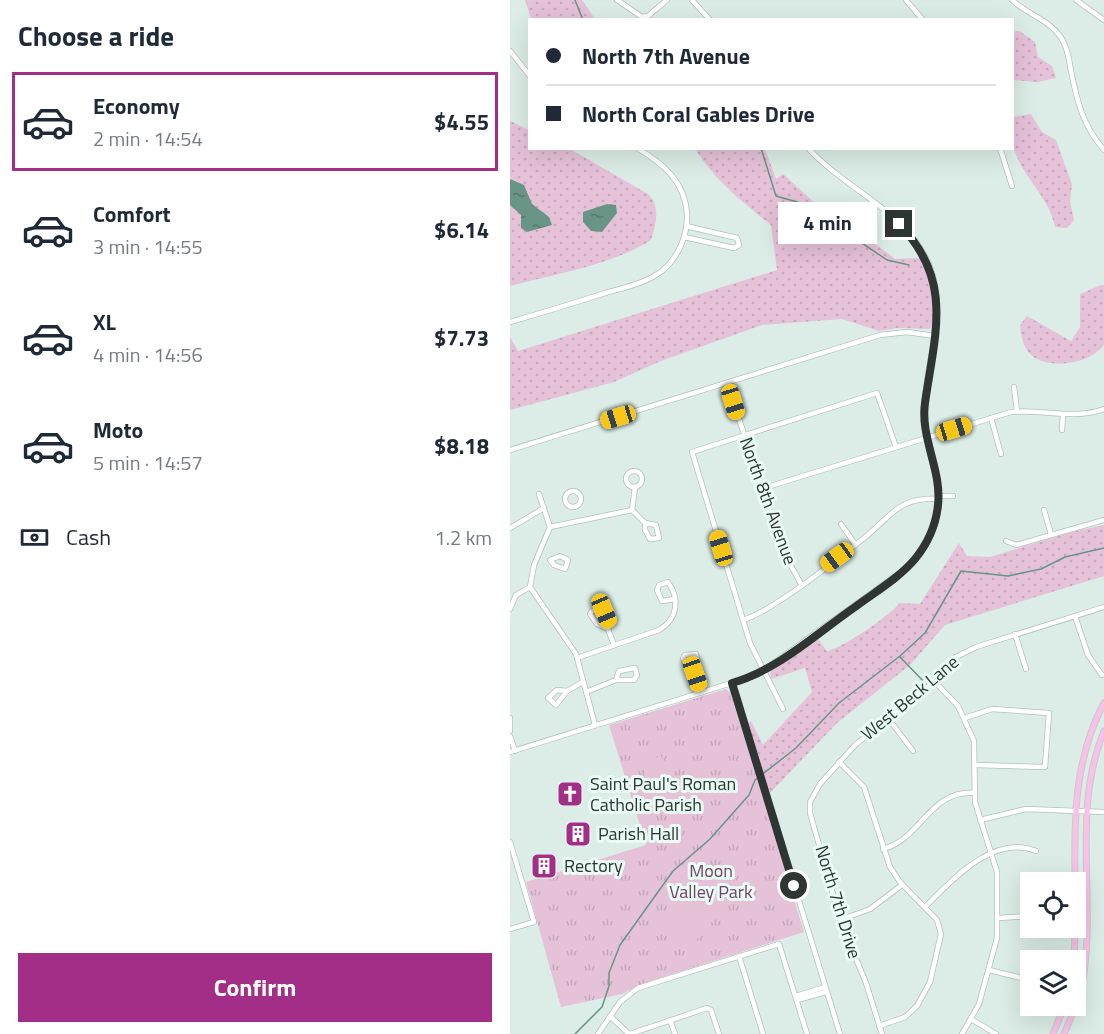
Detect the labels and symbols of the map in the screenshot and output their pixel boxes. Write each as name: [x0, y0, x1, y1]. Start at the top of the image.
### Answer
callout: 4 min: [779, 203, 878, 245]
route end: [885, 210, 912, 237]
car: [719, 382, 747, 422]
car: [598, 403, 638, 431]
car: [934, 415, 974, 443]
street label: North 8th Avenue: [733, 433, 804, 568]
car: [707, 528, 735, 568]
car: [817, 539, 857, 575]
car: [589, 591, 619, 631]
street label: West Beck Lane: [855, 649, 964, 747]
car: [681, 654, 709, 694]
place label: Saint Paul's Roman Catholic Parish: [590, 770, 736, 818]
church icon: Saint Paul's Roman Catholic Parish: [555, 779, 585, 809]
building icon: Parish Hall: [563, 819, 593, 849]
place label: Parish Hall: [598, 820, 679, 847]
street label: North 7th Drive: [808, 842, 869, 962]
building icon: Rectory: [529, 851, 559, 881]
place label: Rectory: [564, 852, 623, 879]
park label: Moon Valley Park: [669, 857, 753, 905]
route start: [780, 872, 807, 899]

